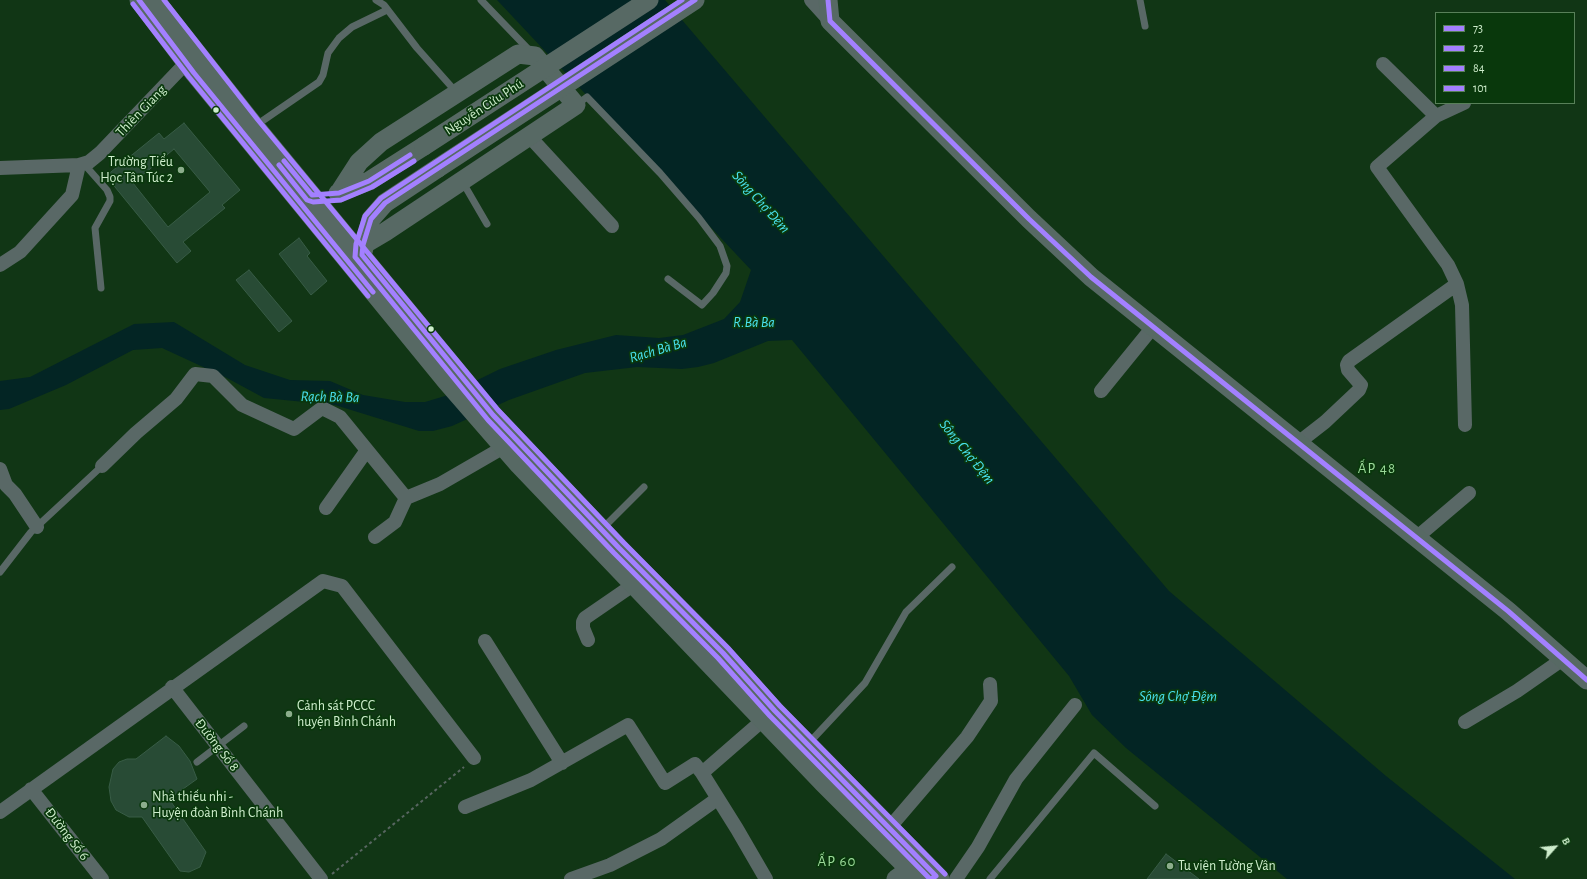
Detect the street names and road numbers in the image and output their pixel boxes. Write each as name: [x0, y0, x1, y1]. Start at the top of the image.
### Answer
street label: Nguyễn Cửu Phú: [441, 75, 527, 139]
street label: Thiên Giang: [112, 82, 170, 140]
street label: Đường Số 8: [191, 715, 243, 775]
street label: Đường Số 6: [41, 804, 93, 864]

